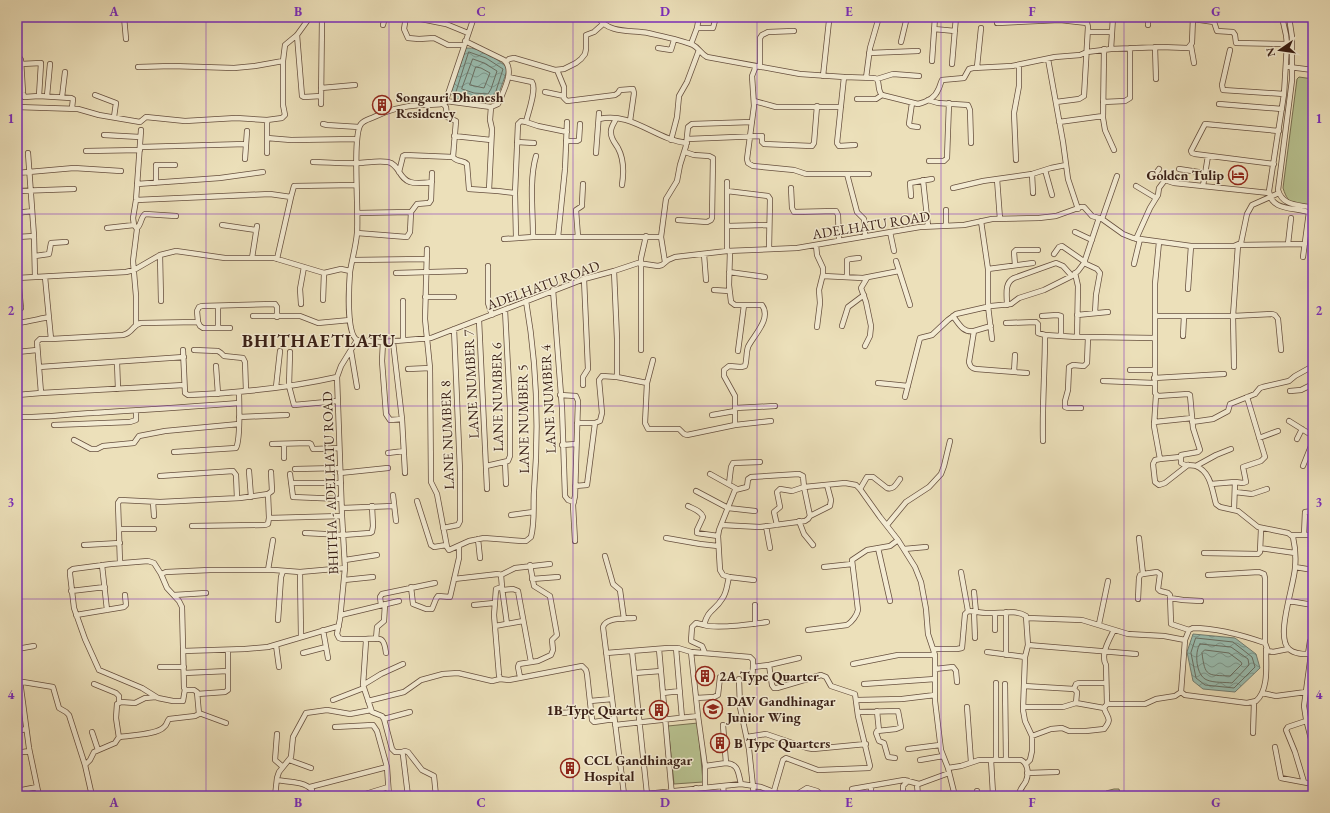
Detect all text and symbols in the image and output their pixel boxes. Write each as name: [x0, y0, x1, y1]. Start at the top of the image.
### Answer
text: A: [108, 3, 119, 20]
text: B: [294, 3, 302, 20]
text: C: [476, 3, 486, 20]
text: D: [660, 3, 670, 20]
text: E: [845, 3, 853, 20]
text: F: [1028, 3, 1036, 20]
text: G: [1211, 3, 1221, 20]
north arrow: [1260, 30, 1300, 70]
text: N: [1262, 46, 1278, 58]
place label: Songauri Dhanesh Residency: [396, 88, 504, 122]
building icon: Songauri Dhanesh Residency: [371, 94, 393, 116]
text: 1: [8, 110, 15, 127]
text: 1: [1316, 110, 1323, 127]
hotel icon: Golden Tulip: [1227, 164, 1249, 186]
place label: Golden Tulip: [1146, 166, 1224, 184]
street label: ADELHATU ROAD: [810, 207, 932, 243]
street label: ADELHATU ROAD: [483, 256, 602, 314]
text: 2: [8, 302, 15, 319]
text: 2: [1316, 302, 1323, 319]
district label: BHITHAETLATU: [242, 329, 396, 352]
street label: LANE NUMBER 7: [459, 329, 483, 439]
street label: LANE NUMBER 6: [487, 342, 507, 452]
street label: LANE NUMBER 4: [536, 344, 560, 454]
street label: LANE NUMBER 5: [513, 364, 533, 474]
street label: LANE NUMBER 8: [436, 380, 458, 490]
street label: BHITHA - ADELHATU ROAD: [318, 391, 342, 575]
text: 3: [8, 494, 15, 511]
text: 3: [1316, 494, 1323, 511]
building icon: 2A Type Quarter: [694, 665, 716, 687]
place label: 2A Type Quarter: [719, 667, 819, 685]
text: 4: [8, 686, 15, 703]
text: 4: [1316, 686, 1323, 703]
place label: DAV Gandhinagar Junior Wing: [725, 692, 836, 726]
school or university icon: DAV Gandhinagar Junior Wing: [702, 698, 724, 720]
building icon: 1B Type Quarter: [648, 699, 670, 721]
place label: 1B Type Quarter: [546, 701, 645, 719]
building icon: B Type Quarters: [709, 732, 731, 754]
place label: B Type Quarters: [734, 734, 830, 752]
place label: CCL Gandhinagar Hospital: [584, 751, 692, 785]
building icon: CCL Gandhinagar Hospital: [559, 757, 581, 779]
text: A: [108, 794, 119, 811]
text: B: [294, 794, 302, 811]
text: C: [476, 794, 486, 811]
text: D: [660, 794, 670, 811]
text: E: [845, 794, 853, 811]
text: F: [1028, 794, 1036, 811]
text: G: [1211, 794, 1221, 811]

